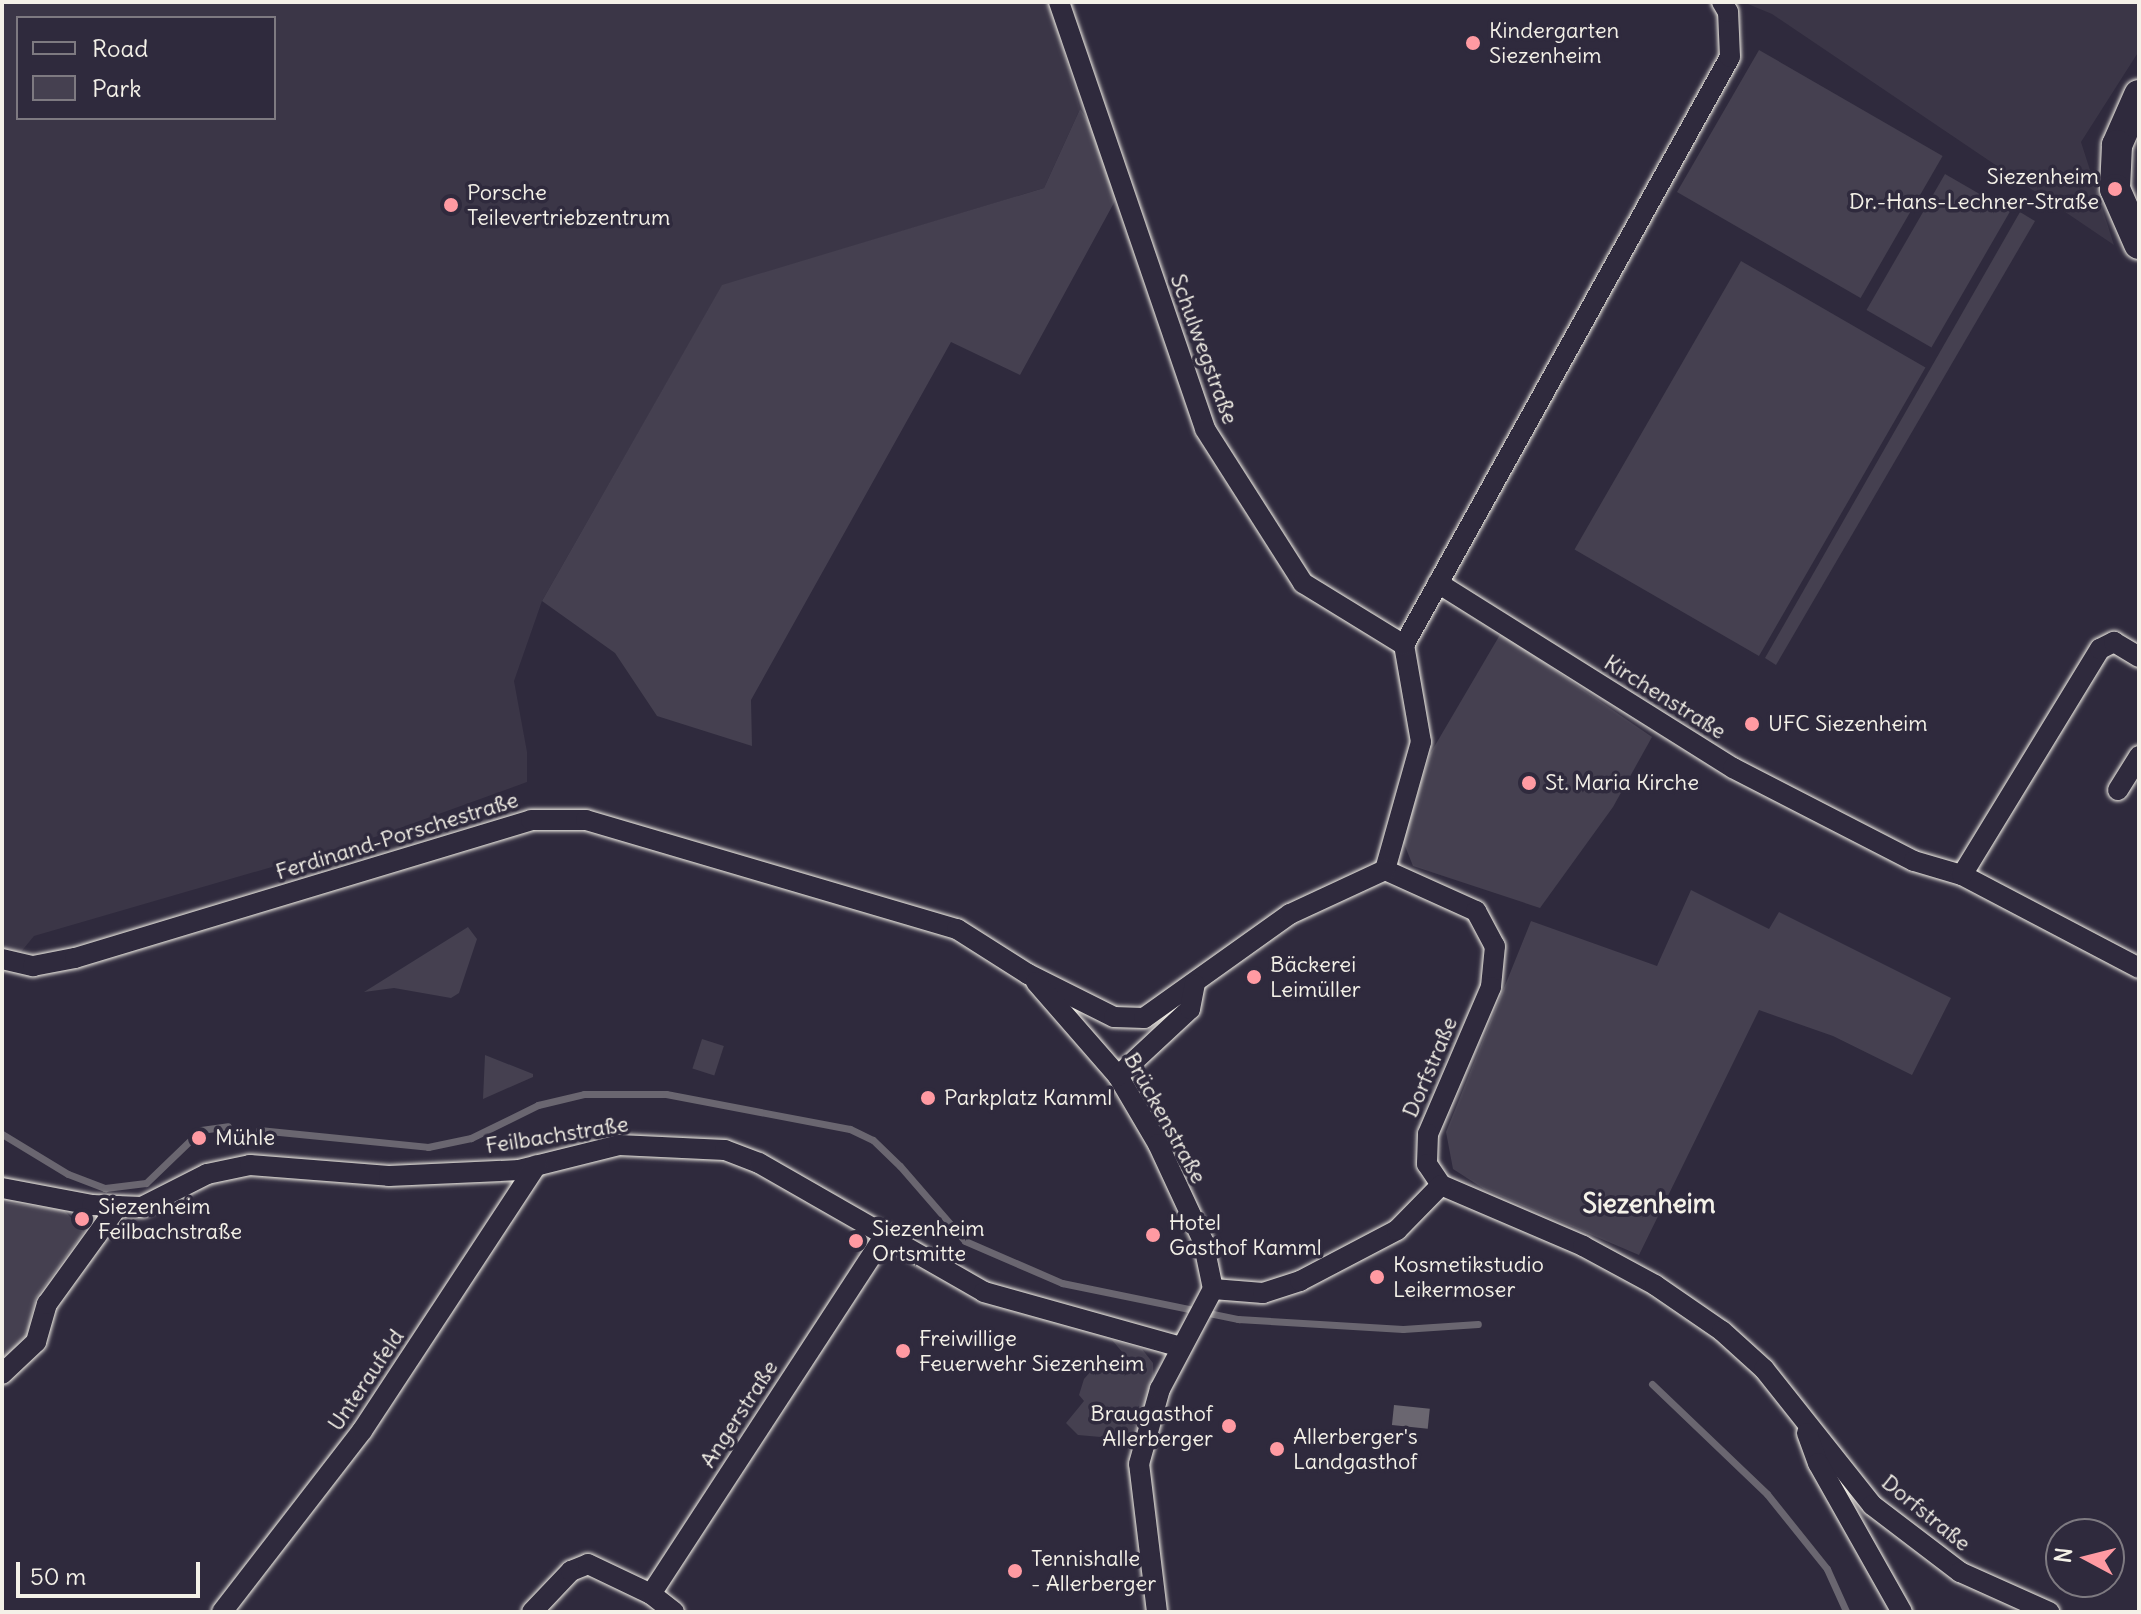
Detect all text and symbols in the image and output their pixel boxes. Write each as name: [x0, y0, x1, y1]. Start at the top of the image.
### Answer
legend: [16, 16, 276, 120]
place label: Kindergarten Siezenheim: [1489, 17, 1619, 68]
text: Road: [92, 33, 148, 63]
marker: Kindergarten Siezenheim: [1464, 34, 1482, 52]
text: Park: [92, 73, 142, 103]
place label: Siezenheim Dr.-Hans-Lechner-Straße: [1849, 163, 2099, 214]
place label: Porsche Teilevertriebzentrum: [467, 179, 670, 230]
marker: Siezenheim Dr.-Hans-Lechner-Straße: [2106, 180, 2124, 198]
marker: Porsche Teilevertriebzentrum: [442, 196, 460, 214]
street label: Schulwegstraße: [1165, 270, 1243, 428]
street label: Kirchenstraße: [1599, 649, 1731, 745]
place label: UFC Siezenheim: [1768, 711, 1928, 737]
marker: UFC Siezenheim: [1743, 715, 1761, 733]
place label: St. Maria Kirche: [1545, 770, 1699, 796]
marker: St. Maria Kirche: [1520, 774, 1538, 792]
street label: Ferdinand-Porschestraße: [273, 787, 521, 885]
place label: Bäckerei Leimüller: [1270, 951, 1361, 1002]
marker: Bäckerei Leimüller: [1245, 968, 1263, 986]
street label: Dorfstraße: [1397, 1013, 1463, 1121]
street label: Brückenstraße: [1118, 1048, 1212, 1188]
place label: Parkplatz Kamml: [944, 1085, 1112, 1111]
marker: Parkplatz Kamml: [919, 1089, 937, 1107]
street label: Feilbachstraße: [484, 1111, 630, 1159]
place label: Mühle: [215, 1125, 275, 1151]
marker: Mühle: [190, 1129, 208, 1147]
district label: Siezenheim: [1583, 1188, 1715, 1220]
place label: Siezenheim Feilbachstraße: [98, 1193, 242, 1244]
place label: Hotel Gasthof Kamml: [1169, 1209, 1322, 1260]
marker: Siezenheim Feilbachstraße: [73, 1210, 91, 1228]
place label: Siezenheim Ortsmitte: [872, 1215, 985, 1266]
marker: Hotel Gasthof Kamml: [1144, 1226, 1162, 1244]
marker: Siezenheim Ortsmitte: [847, 1232, 865, 1250]
place label: Kosmetikstudio Leikermoser: [1393, 1251, 1544, 1302]
marker: Kosmetikstudio Leikermoser: [1368, 1268, 1386, 1286]
street label: Unteraufeld: [322, 1324, 410, 1436]
place label: Freiwillige Feuerwehr Siezenheim: [919, 1325, 1144, 1376]
marker: Freiwillige Feuerwehr Siezenheim: [894, 1342, 912, 1360]
street label: Angerstraße: [695, 1355, 783, 1473]
place label: Braugasthof Allerberger: [1090, 1400, 1213, 1452]
marker: Braugasthof Allerberger: [1220, 1417, 1238, 1435]
place label: Allerberger's Landgasthof: [1293, 1423, 1418, 1474]
marker: Allerberger's Landgasthof: [1268, 1440, 1286, 1458]
street label: Dorfstraße: [1876, 1469, 1976, 1557]
north arrow: [2045, 1518, 2125, 1598]
place label: Tennishalle - Allerberger: [1031, 1545, 1156, 1596]
scale bar: [20, 1546, 204, 1596]
text: N: [2048, 1546, 2078, 1565]
text: 50 m: [30, 1561, 86, 1591]
marker: Tennishalle - Allerberger: [1006, 1562, 1024, 1580]

